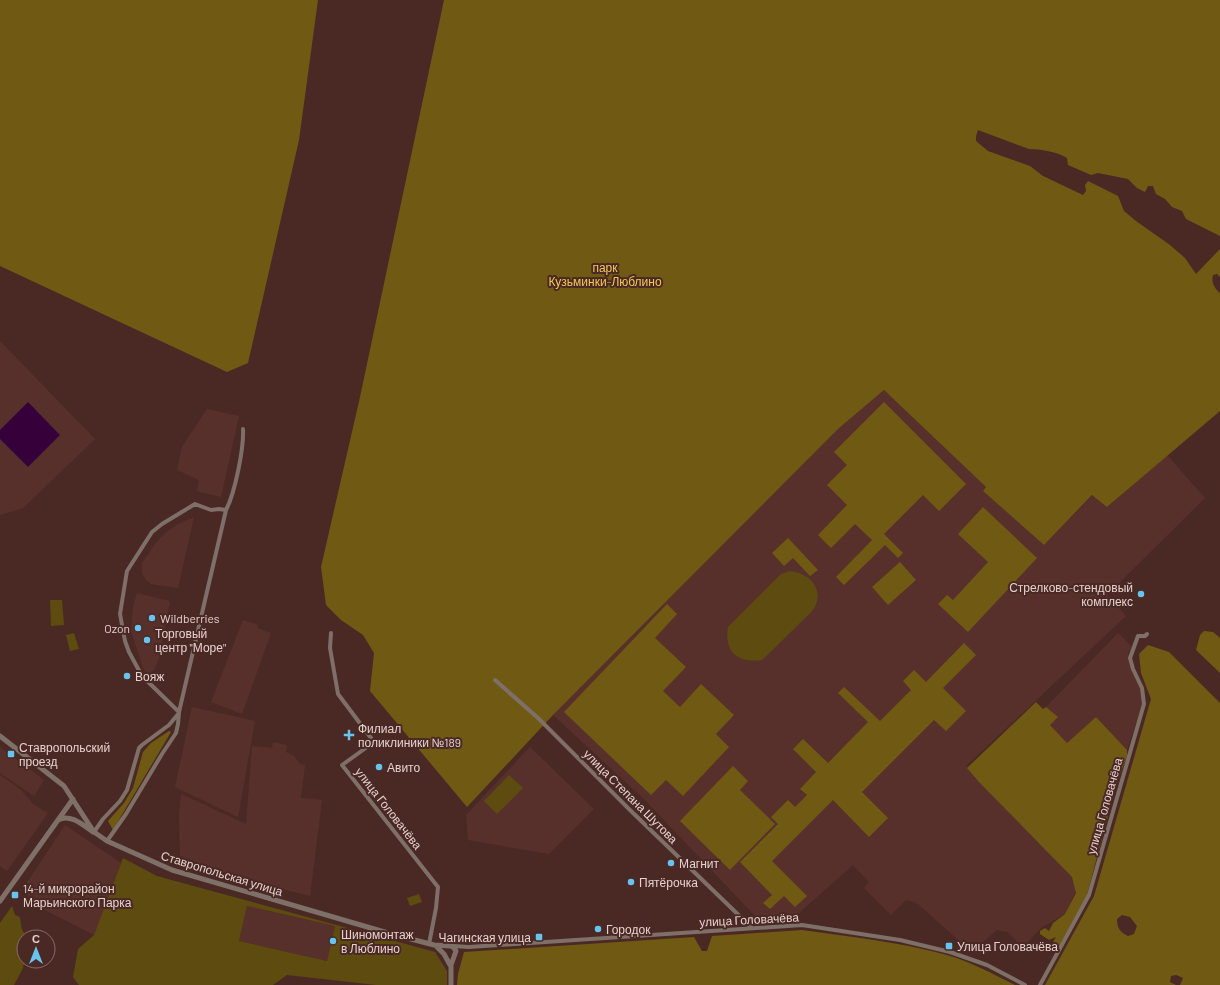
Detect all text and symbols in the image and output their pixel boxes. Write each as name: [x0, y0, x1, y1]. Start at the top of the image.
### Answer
park label: парк Кузьминки-Люблино: [548, 260, 662, 289]
place label: Стрелково-стендовый комплекс: [1009, 580, 1133, 608]
marker: Стрелково-стендовый комплекс: [1136, 589, 1146, 599]
place label: Wildberries: [160, 611, 220, 625]
marker: Wildberries: [147, 613, 157, 623]
place label: Ozon: [104, 621, 130, 635]
marker: Ozon: [133, 623, 143, 633]
place label: Торговый центр "Море": [155, 626, 226, 655]
marker: Торговый центр "Море": [142, 635, 152, 645]
place label: Вояж: [135, 669, 164, 683]
marker: Вояж: [122, 671, 132, 681]
place label: Филиал поликлиники №189: [358, 721, 461, 749]
marker: Филиал поликлиники №189: [343, 729, 355, 741]
place label: Ставропольский проезд: [19, 740, 110, 769]
street label: улица Степана Шутова: [580, 746, 681, 847]
marker: Ставропольский проезд: [6, 749, 16, 759]
street label: улица Головачёва: [1084, 756, 1126, 856]
place label: Авито: [387, 760, 420, 774]
marker: Авито: [374, 762, 384, 772]
street label: улица Головачёва: [352, 764, 425, 853]
street label: Ставропольская улица: [159, 848, 285, 899]
place label: Магнит: [679, 856, 720, 870]
marker: Магнит: [666, 858, 676, 868]
place label: Пятёрочка: [639, 875, 698, 890]
marker: Пятёрочка: [626, 877, 636, 887]
place label: 14-й микрорайон Марьинского Парка: [23, 881, 132, 910]
marker: 14-й микрорайон Марьинского Парка: [10, 890, 20, 900]
street label: улица Головачёва: [699, 909, 800, 930]
place label: Городок: [606, 922, 651, 937]
marker: Городок: [593, 924, 603, 934]
place label: Шиномонтаж в Люблино: [341, 927, 414, 955]
north arrow: [16, 929, 56, 969]
place label: Чагинская улица: [439, 930, 531, 945]
text: С: [32, 932, 40, 945]
marker: Чагинская улица: [534, 932, 544, 942]
marker: Шиномонтаж в Люблино: [328, 936, 338, 946]
place label: Улица Головачёва: [957, 939, 1058, 954]
marker: Улица Головачёва: [944, 941, 954, 951]

